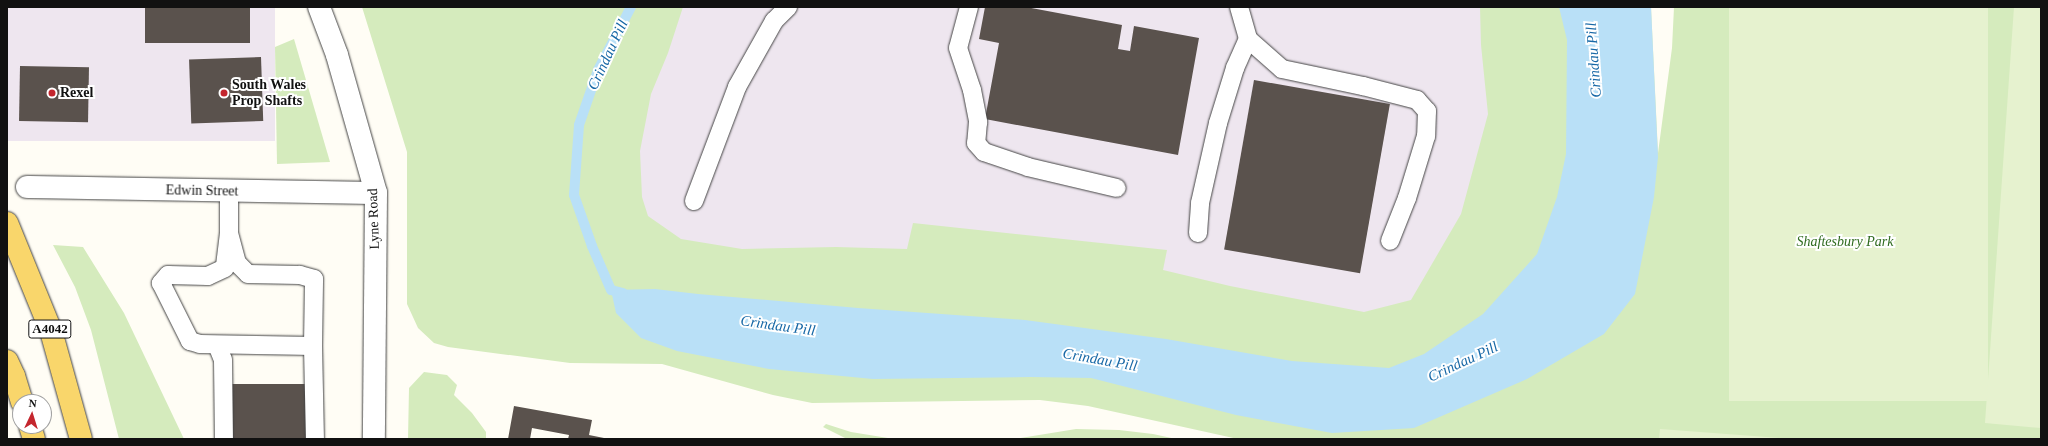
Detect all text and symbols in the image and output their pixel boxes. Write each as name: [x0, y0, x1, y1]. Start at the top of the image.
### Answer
water label: Crindau Pill: [584, 17, 632, 93]
water label: Crindau Pill: [1582, 22, 1606, 98]
place label: South Wales Prop Shafts: [232, 77, 306, 110]
place label: Rexel: [60, 85, 93, 101]
marker: Rexel: [47, 88, 57, 98]
marker: South Wales Prop Shafts: [219, 88, 229, 98]
street label: Edwin Street: [166, 182, 238, 200]
street label: Lyne Road: [365, 188, 383, 250]
park label: Shaftesbury Park: [1797, 234, 1893, 250]
water label: Crindau Pill: [739, 312, 817, 340]
road number: A4042: [28, 318, 72, 340]
water label: Crindau Pill: [1425, 338, 1501, 386]
water label: Crindau Pill: [1061, 345, 1139, 375]
north arrow: [12, 394, 52, 434]
text: N: [28, 397, 37, 409]

